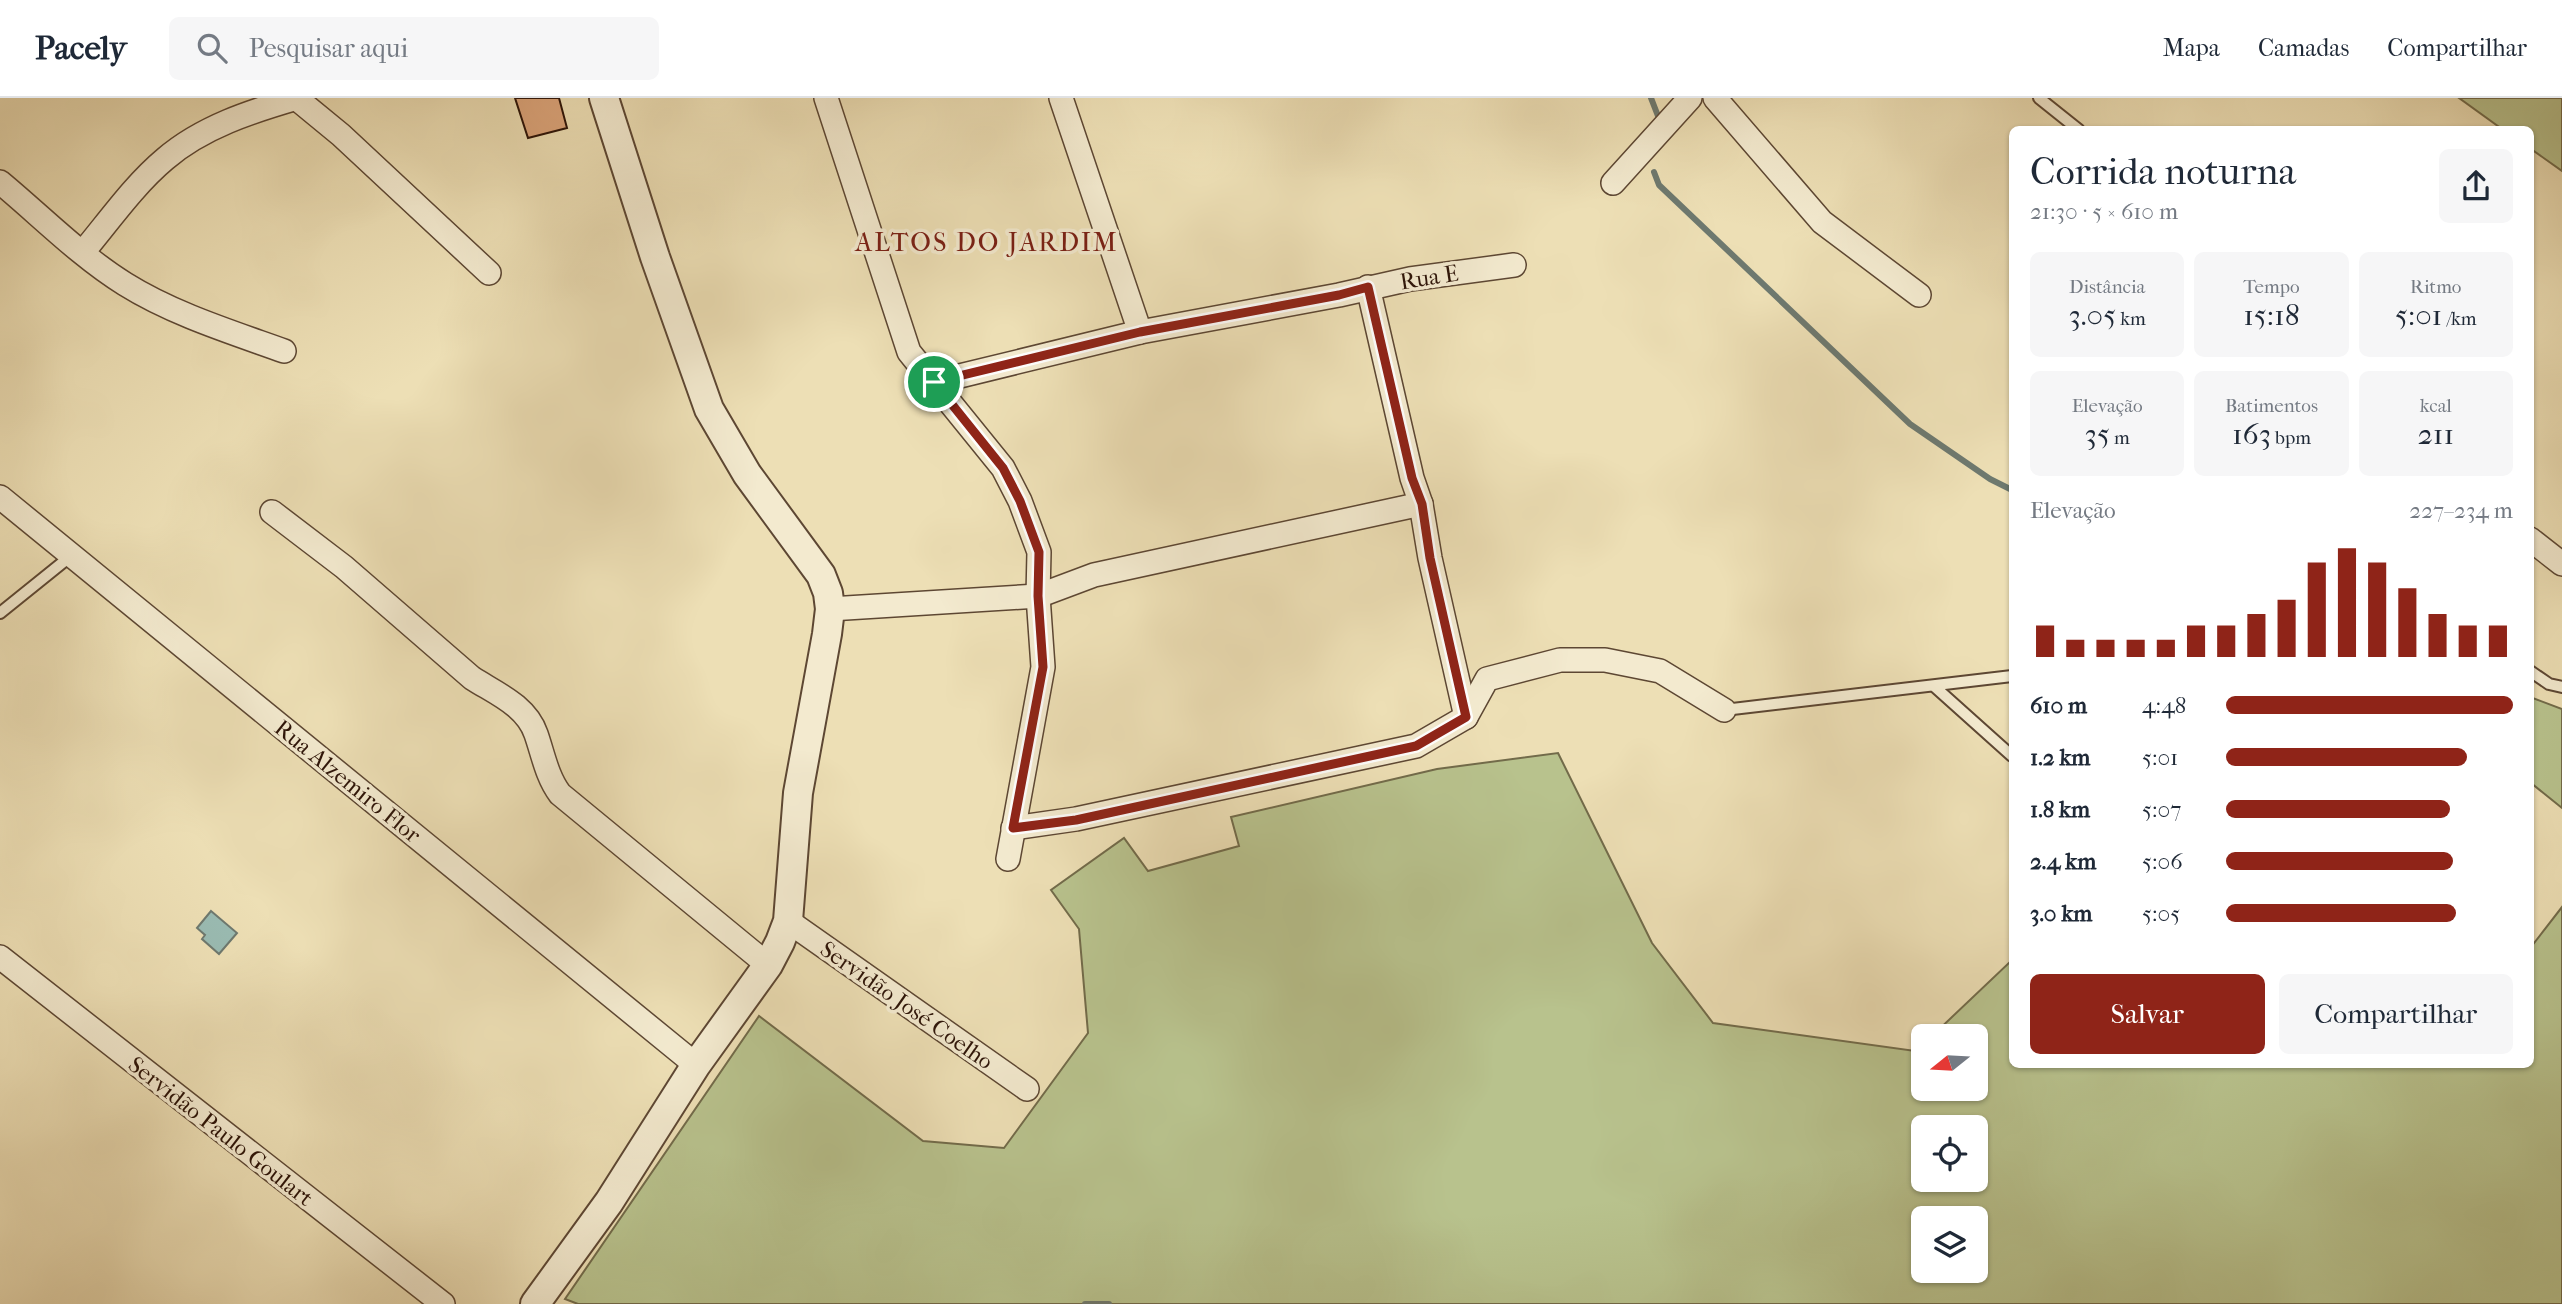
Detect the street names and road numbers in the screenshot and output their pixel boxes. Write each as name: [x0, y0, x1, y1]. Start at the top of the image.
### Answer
street label: Rua E: [1398, 260, 1460, 295]
street label: Rua Alzemiro Flor: [269, 714, 426, 849]
street label: Servidão José Coelho: [815, 936, 998, 1075]
street label: Servidão Paulo Goulart: [123, 1051, 318, 1212]

